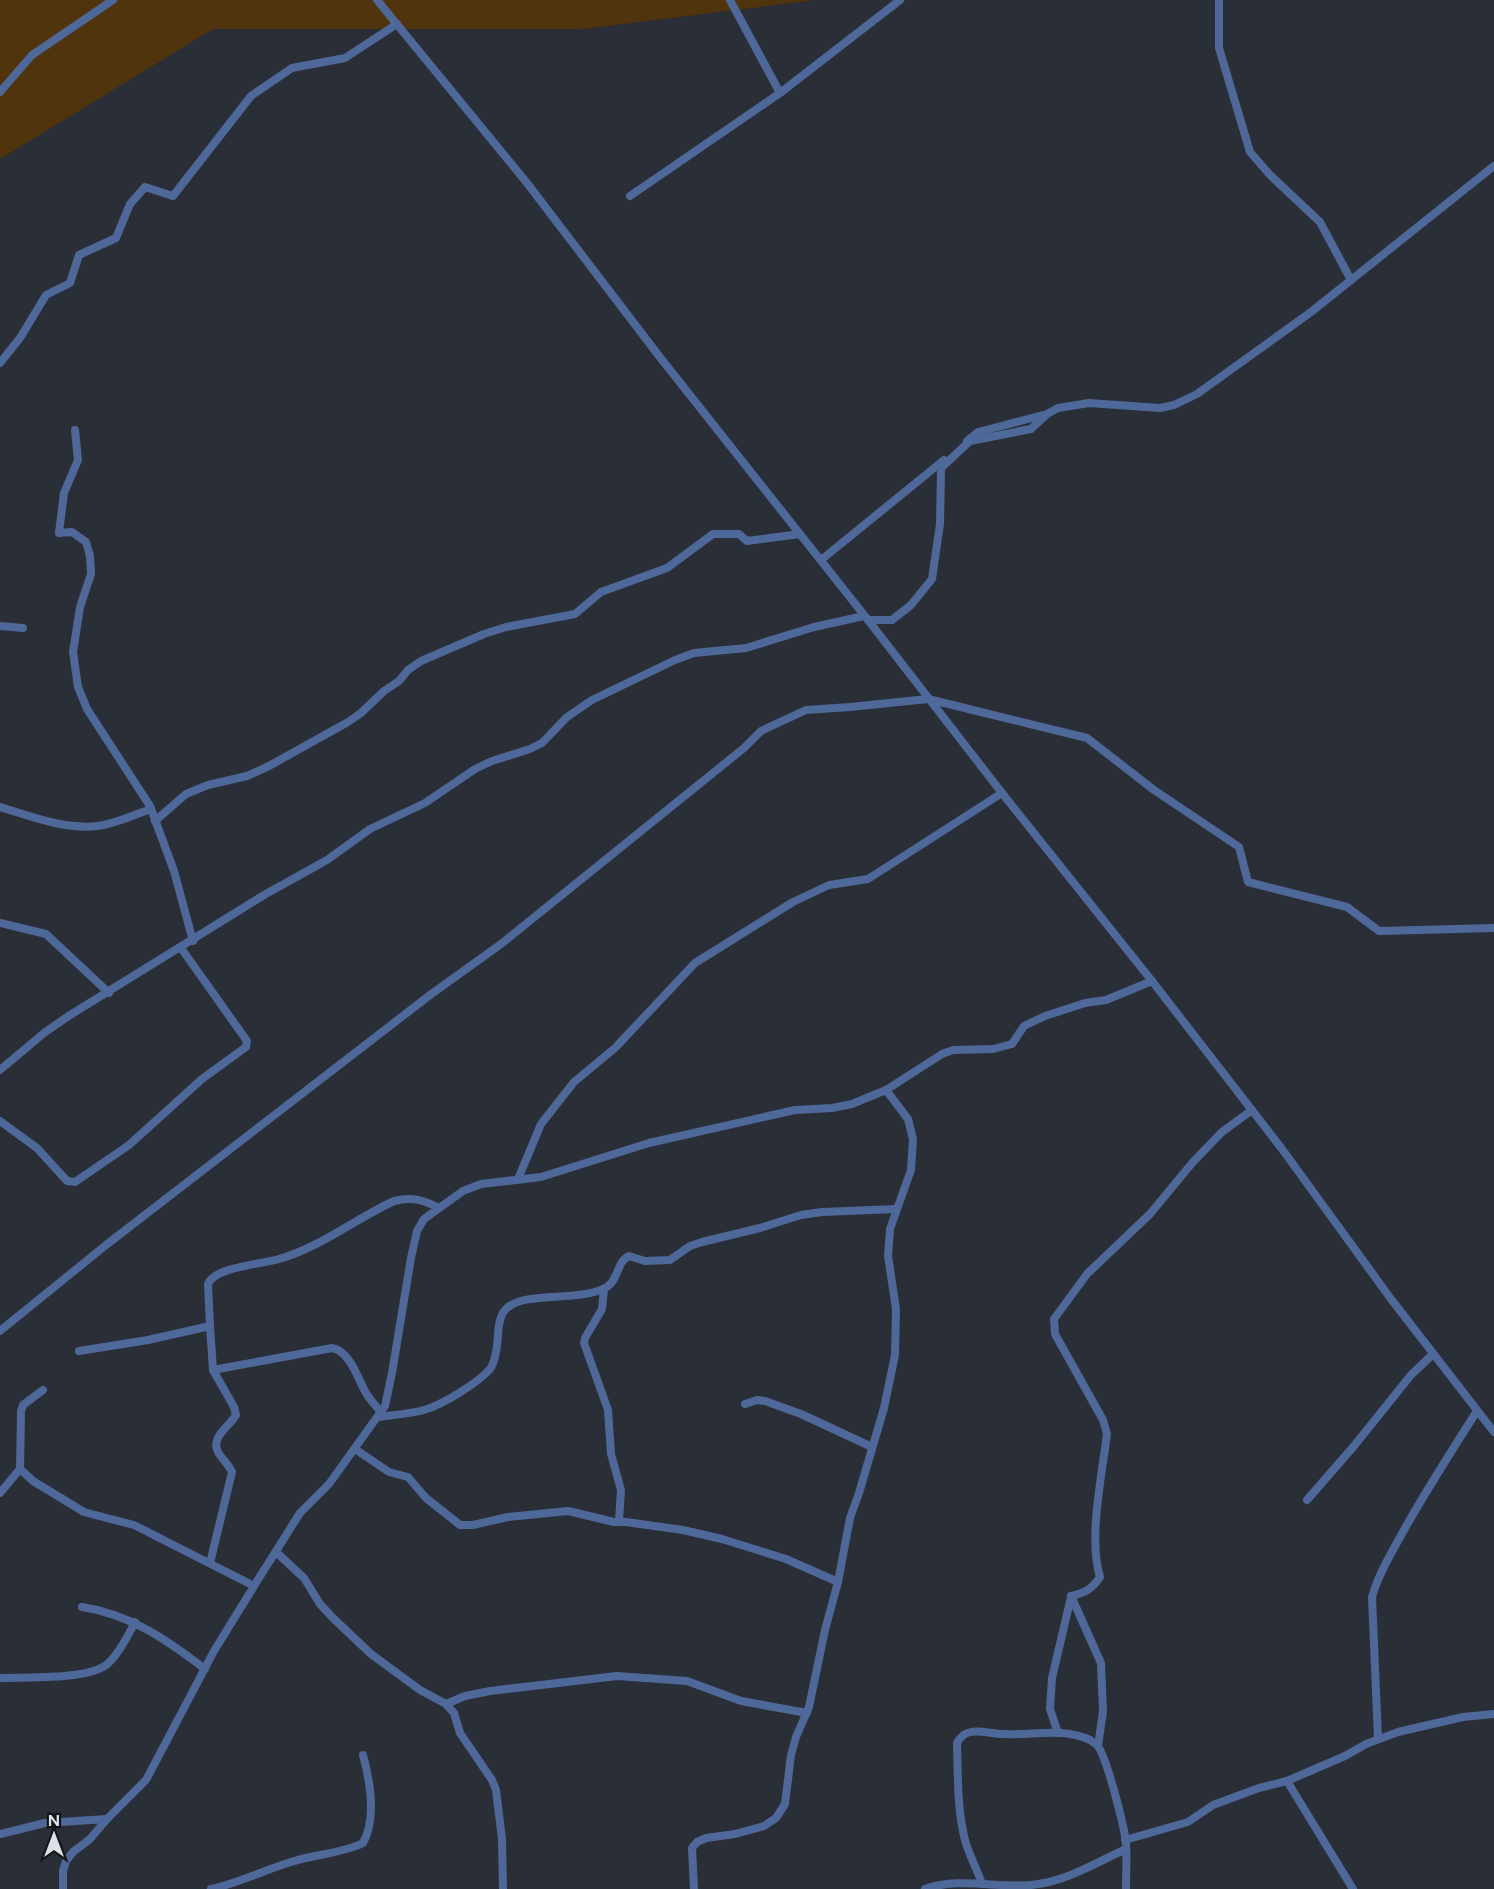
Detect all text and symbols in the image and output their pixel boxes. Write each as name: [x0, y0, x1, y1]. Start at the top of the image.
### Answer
north arrow: [24, 1805, 84, 1865]
text: N: [48, 1811, 60, 1830]

